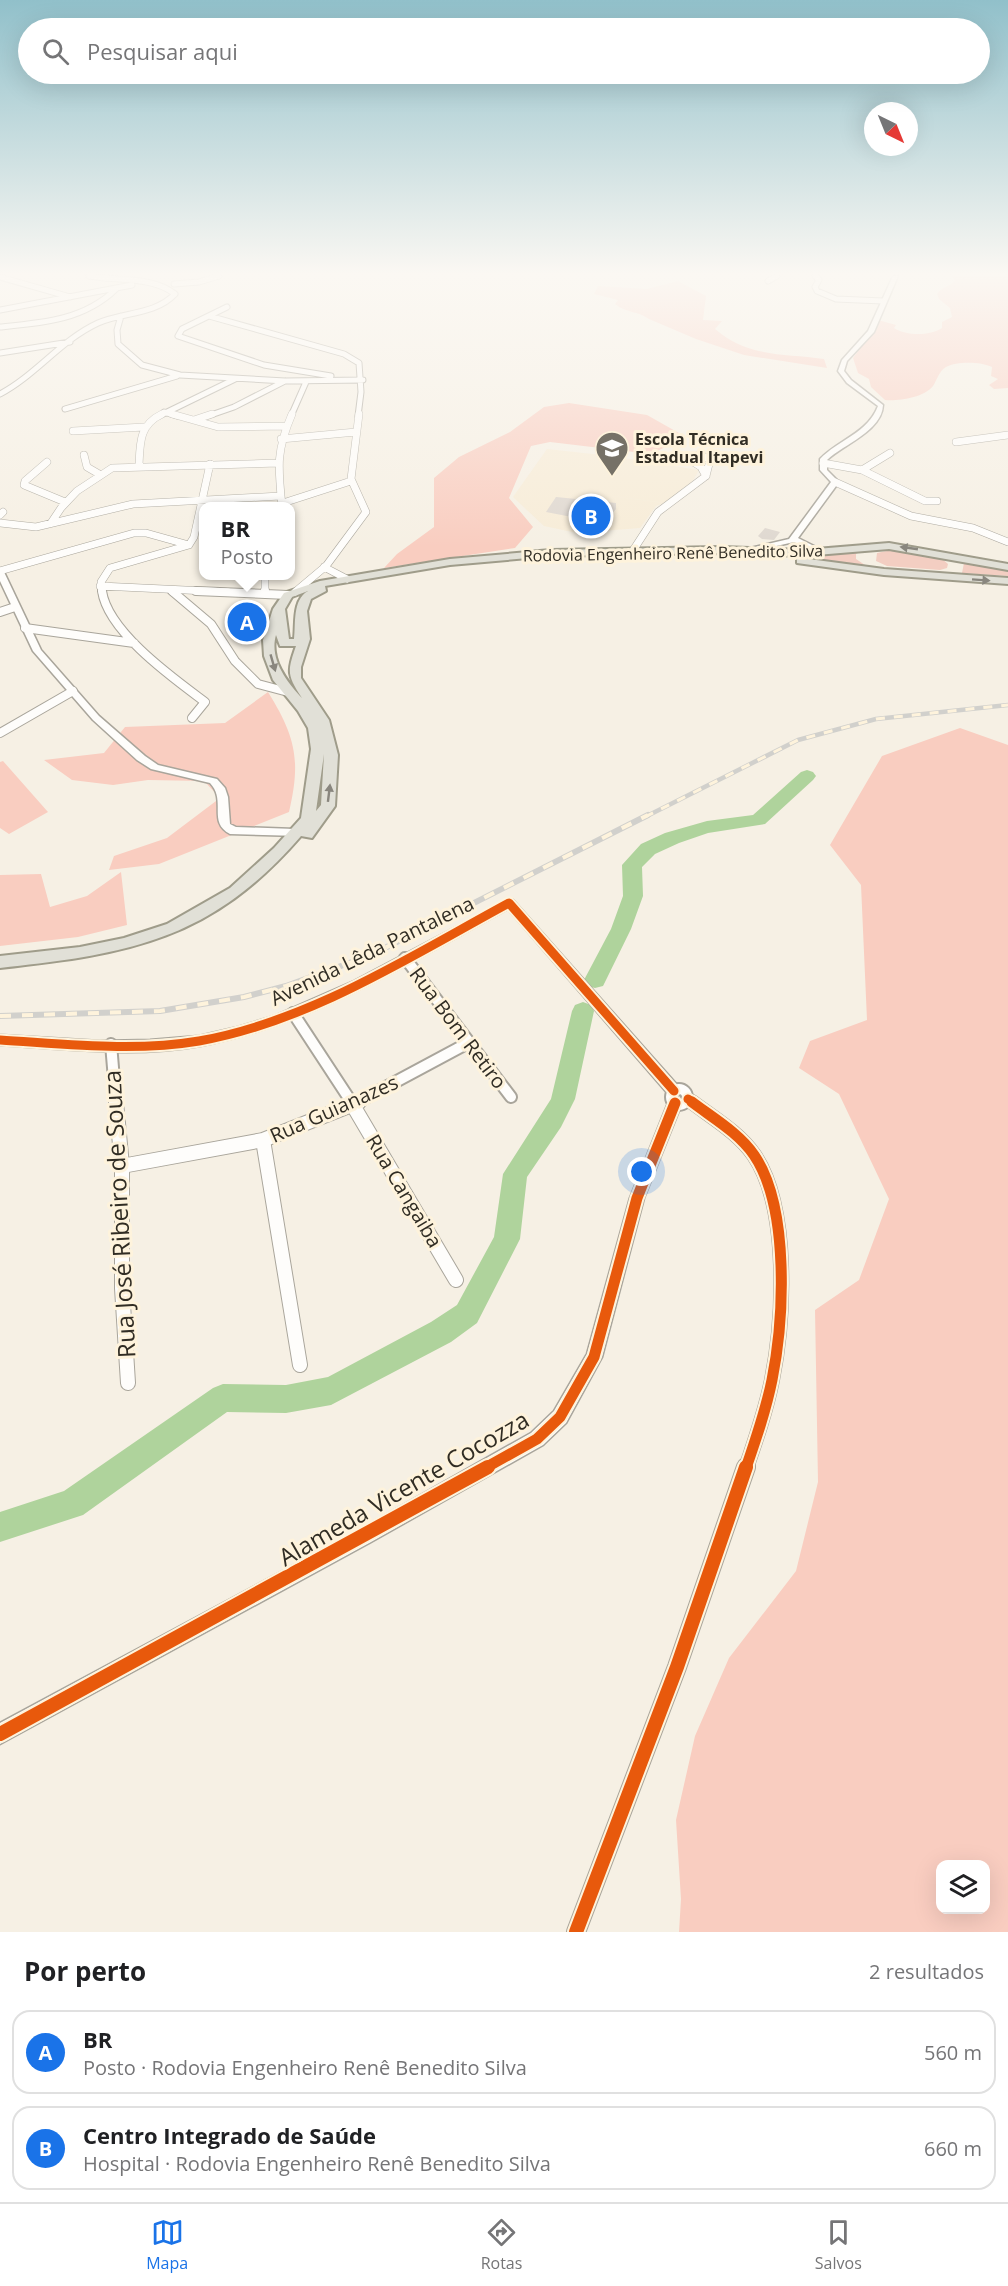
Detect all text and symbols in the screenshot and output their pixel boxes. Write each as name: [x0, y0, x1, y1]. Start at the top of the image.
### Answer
search box: [18, 18, 990, 84]
icon: search: [39, 35, 72, 68]
text: Pesquisar aqui: [87, 36, 238, 66]
north arrow: [864, 102, 918, 156]
place label: Escola Técnica Estadual Itapevi: [635, 428, 763, 468]
school or university icon: Escola Técnica Estadual Itapevi: [594, 430, 630, 477]
pin: B: [572, 494, 610, 538]
popup: [199, 502, 295, 580]
text: BR: [221, 513, 250, 543]
street label: Rodovia Engenheiro Renê Benedito Silva: [523, 539, 823, 567]
text: Posto: [221, 543, 273, 570]
one-way arrow: [900, 544, 919, 553]
one-way arrow: [972, 575, 991, 584]
pin: A: [228, 600, 266, 644]
one-way arrow: [269, 654, 278, 672]
one-way arrow: [324, 783, 334, 802]
street label: Avenida Lêda Pantalena: [266, 889, 478, 1012]
street label: Rua Bom Retiro: [404, 961, 513, 1094]
street label: Rua Guianazes: [266, 1068, 402, 1149]
street label: Rua José Ribeiro de Souza: [94, 1069, 143, 1359]
street label: Rua Cangaiba: [360, 1129, 449, 1252]
your location: [627, 1157, 656, 1186]
street label: Alameda Vicente Cocozza: [272, 1402, 535, 1573]
map controls: [936, 1860, 990, 1914]
button: layers: [936, 1860, 990, 1914]
text: Por perto: [24, 1953, 146, 1989]
text: 2 resultados: [869, 1958, 984, 1985]
text: BR: [83, 2024, 112, 2054]
text: A: [39, 2039, 52, 2066]
text: 560 m: [924, 2039, 982, 2066]
text: Posto · Rodovia Engenheiro Renê Benedito Silva: [83, 2054, 527, 2081]
text: Centro Integrado de Saúde: [83, 2120, 376, 2150]
text: B: [39, 2135, 52, 2162]
text: 660 m: [924, 2135, 982, 2162]
text: Hospital · Rodovia Engenheiro Renê Benedito Silva: [83, 2150, 551, 2177]
tab: Mapa: [146, 2216, 188, 2274]
tab: Rotas: [481, 2216, 522, 2274]
tab: Salvos: [815, 2216, 862, 2274]

